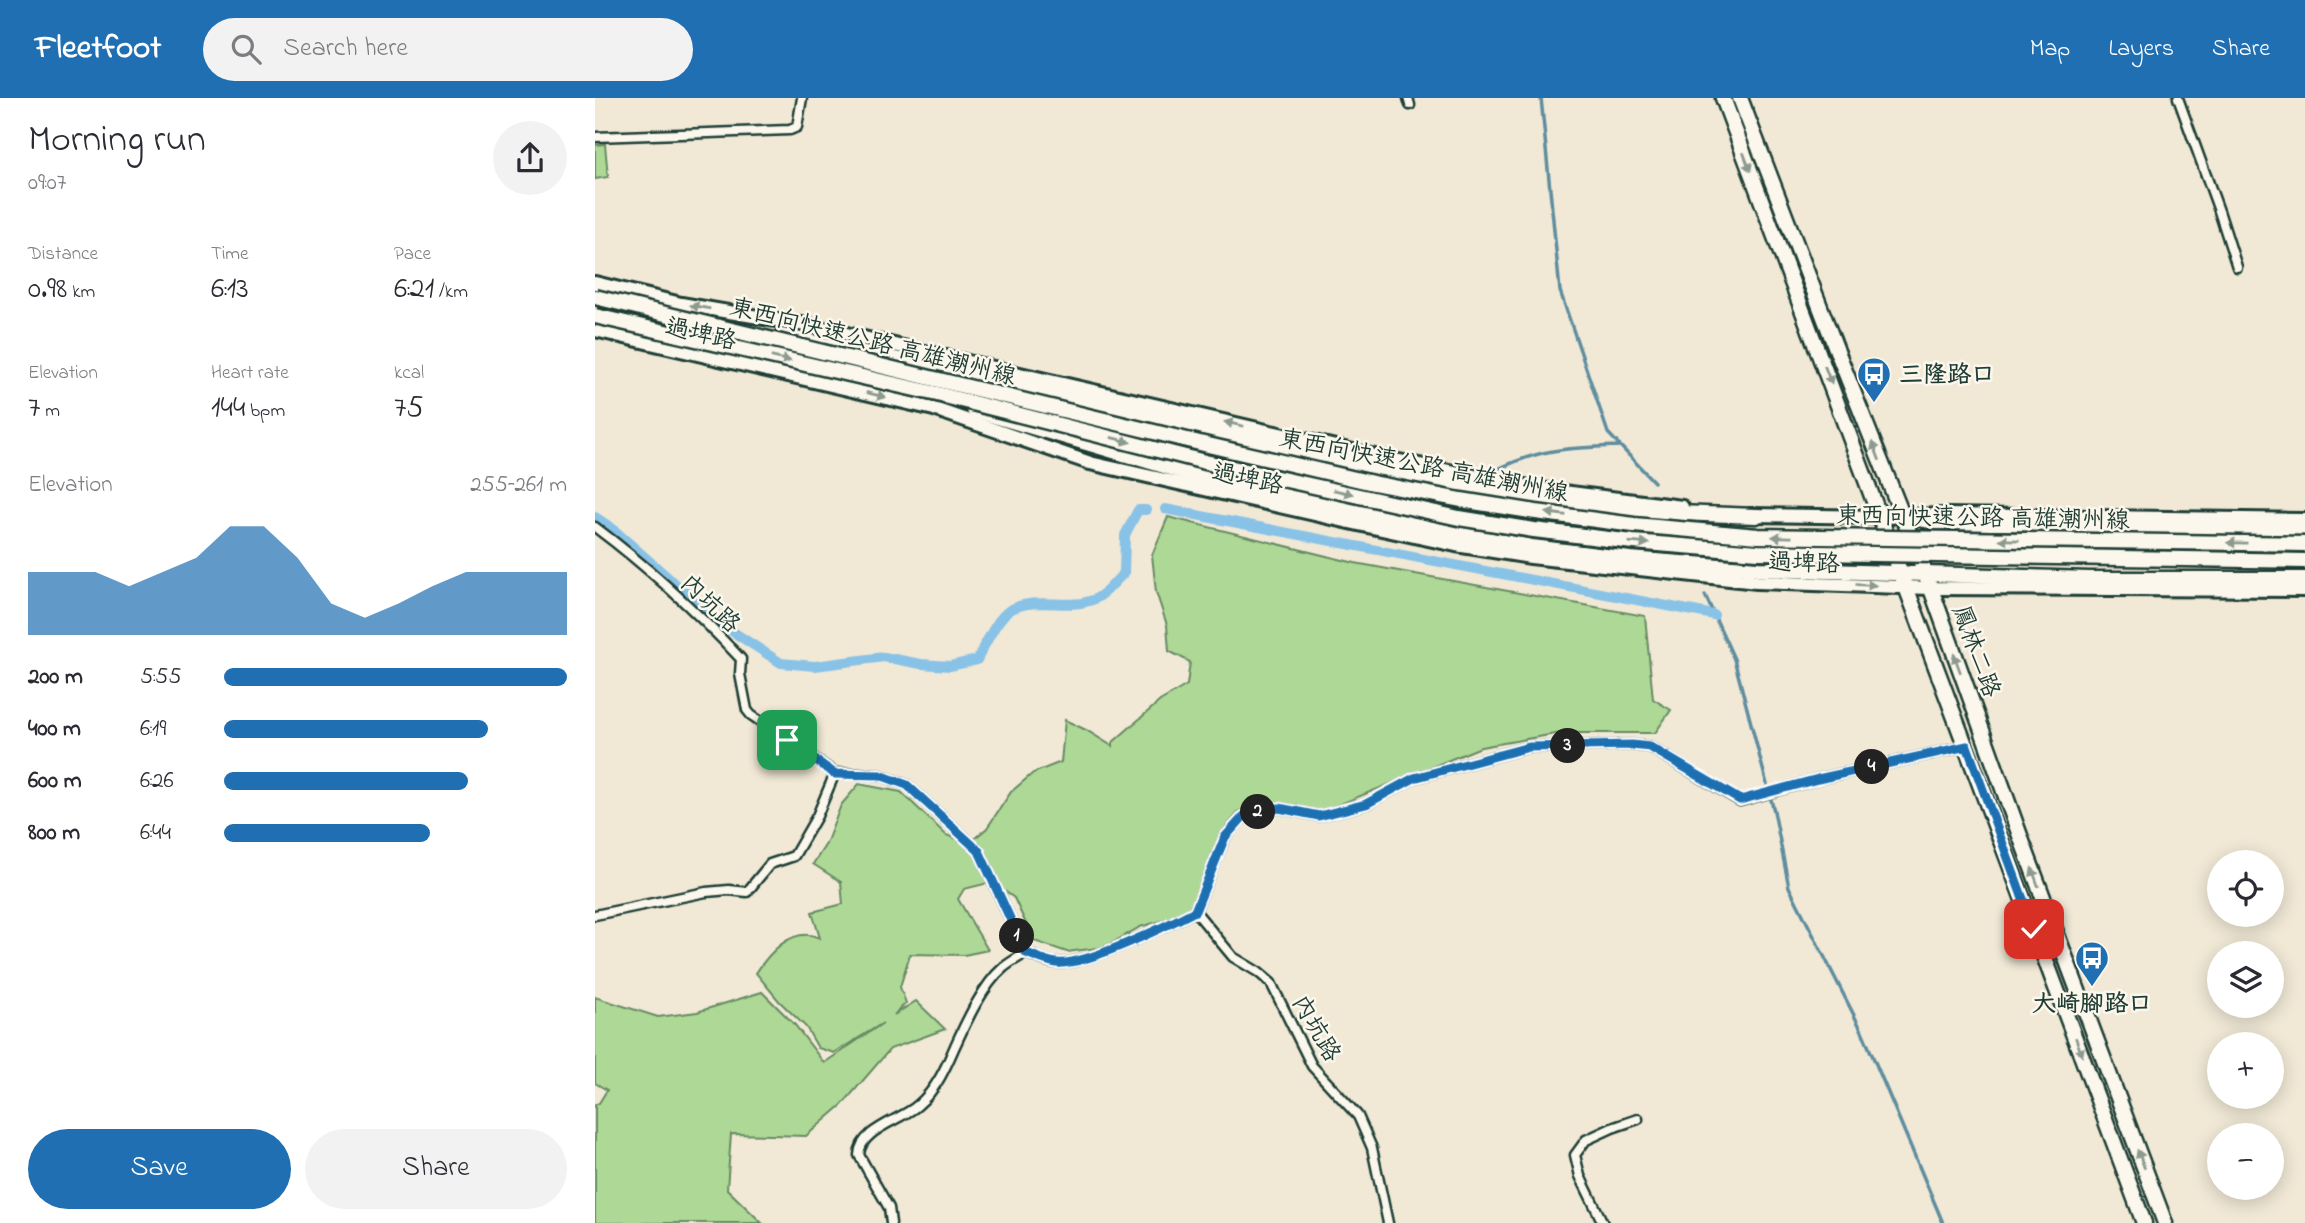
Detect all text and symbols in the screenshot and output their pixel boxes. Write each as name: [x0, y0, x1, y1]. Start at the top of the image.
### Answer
search box: [203, 18, 693, 81]
text: Fleetfoot: [35, 25, 161, 73]
icon: search: [227, 30, 265, 68]
text: Search here: [283, 30, 408, 68]
text: Map: [2030, 32, 2070, 67]
text: Layers: [2108, 32, 2174, 67]
text: Share: [2212, 32, 2270, 67]
text: Morning run: [28, 113, 206, 169]
button: share: [493, 121, 567, 195]
one-way arrow: [1742, 151, 1753, 172]
text: 09:07: [28, 167, 66, 200]
text: Distance: [28, 241, 98, 268]
text: Time: [211, 241, 249, 268]
text: Pace: [394, 241, 431, 268]
text: 0.98: [28, 268, 67, 312]
text: 6:13: [211, 268, 249, 312]
text: 6:21: [394, 268, 434, 312]
text: km: [67, 279, 95, 306]
text: /km: [434, 279, 468, 306]
street label: 東西向快速公路 高雄潮州線: [726, 291, 1019, 396]
one-way arrow: [689, 301, 711, 312]
street label: 過埤路: [661, 310, 739, 361]
one-way arrow: [770, 354, 792, 365]
bus stop icon: 三隆路口: [1855, 355, 1893, 404]
place label: 三隆路口: [1899, 359, 1995, 394]
text: Elevation: [28, 360, 98, 387]
text: Heart rate: [211, 360, 289, 387]
text: kcal: [394, 360, 424, 387]
one-way arrow: [1822, 364, 1833, 385]
text: 7: [28, 387, 40, 431]
text: 144: [211, 387, 245, 431]
text: 75: [394, 387, 424, 431]
one-way arrow: [865, 390, 887, 401]
text: m: [40, 398, 60, 425]
text: bpm: [245, 398, 285, 425]
one-way arrow: [1223, 418, 1245, 429]
street label: 東西向快速公路 高雄潮州線: [1276, 422, 1571, 513]
one-way arrow: [1110, 435, 1132, 446]
one-way arrow: [1871, 440, 1882, 461]
street label: 過埤路: [1209, 456, 1286, 505]
text: Elevation: [28, 469, 113, 502]
text: 255–261 m: [470, 469, 567, 502]
one-way arrow: [1332, 487, 1354, 498]
street label: 東西向快速公路 高雄潮州線: [1836, 499, 2130, 540]
one-way arrow: [1544, 509, 1566, 520]
one-way arrow: [1771, 531, 1793, 543]
one-way arrow: [1998, 534, 2020, 546]
one-way arrow: [2226, 537, 2248, 549]
one-way arrow: [1628, 538, 1650, 549]
street label: 過埤路: [1767, 546, 1841, 583]
street label: 內坑路: [671, 567, 747, 642]
one-way arrow: [1855, 580, 1877, 591]
street label: 鳳林二路: [1942, 601, 2008, 703]
one-way arrow: [1951, 653, 1962, 674]
text: 200 m: [28, 661, 83, 694]
text: 5:55: [140, 661, 181, 694]
pin: [757, 710, 817, 770]
text: 400 m: [28, 713, 81, 746]
text: 6:19: [140, 713, 166, 746]
icon: arrive: [768, 721, 806, 759]
pin: 3: [1551, 728, 1585, 764]
text: 3: [1564, 732, 1571, 759]
pin: 4: [1855, 750, 1889, 784]
text: 4: [1868, 753, 1875, 780]
text: 600 m: [28, 765, 82, 798]
text: 6:26: [140, 765, 174, 798]
pin: 2: [1241, 794, 1275, 830]
text: 2: [1253, 798, 1262, 825]
text: 800 m: [28, 817, 80, 850]
text: 6:44: [140, 817, 171, 850]
map controls: [2207, 850, 2284, 1200]
button: locate: [2207, 850, 2284, 927]
one-way arrow: [2029, 867, 2040, 888]
pin: [2004, 899, 2064, 959]
icon: check: [2015, 910, 2053, 948]
pin: 1: [999, 918, 1035, 954]
text: 1: [1013, 922, 1020, 949]
bus stop icon: 大崎腳路口: [2073, 939, 2111, 988]
button: layers: [2207, 941, 2284, 1018]
place label: 大崎腳路口: [2032, 988, 2152, 1023]
street label: 內坑路: [1282, 989, 1348, 1069]
button: +: [2207, 1032, 2284, 1109]
one-way arrow: [2073, 1036, 2084, 1057]
button: −: [2207, 1123, 2284, 1200]
button: Save: [28, 1129, 291, 1209]
button: Share: [305, 1129, 567, 1209]
one-way arrow: [2135, 1149, 2146, 1170]

